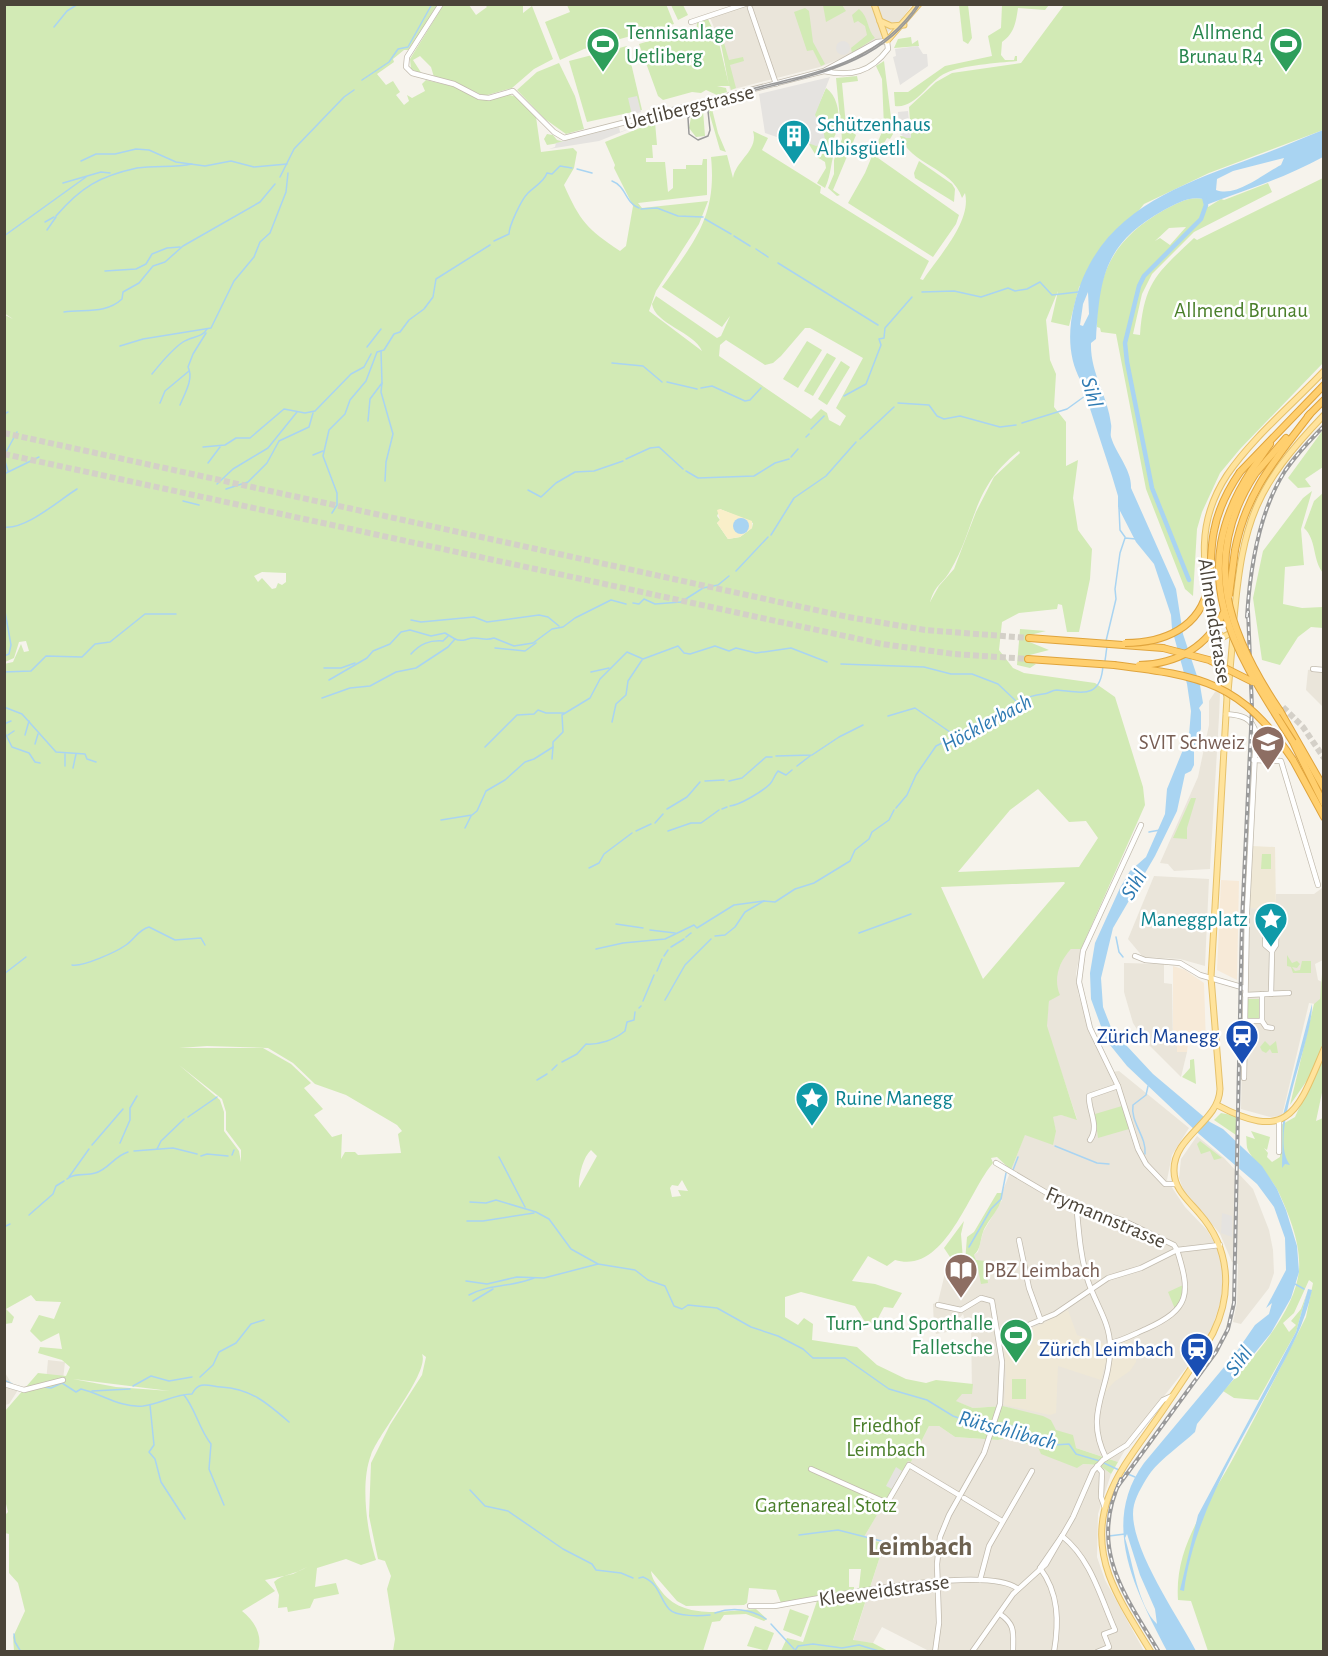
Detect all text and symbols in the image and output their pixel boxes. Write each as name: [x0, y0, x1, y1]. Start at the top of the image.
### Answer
place label: Tennisanlage Uetliberg: [626, 22, 734, 67]
place label: Allmend Brunau R4: [1178, 22, 1263, 67]
sports icon: Tennisanlage Uetliberg: [585, 26, 621, 73]
sports icon: Allmend Brunau R4: [1268, 26, 1304, 73]
street label: Uetlibergstrasse: [622, 81, 756, 134]
place label: Schützenhaus Albisgüetli: [817, 114, 931, 159]
building icon: Schützenhaus Albisgüetli: [776, 118, 812, 165]
park label: Allmend Brunau: [1174, 300, 1308, 321]
water label: Sihl: [1077, 375, 1107, 410]
street label: Allmendstrasse: [1194, 557, 1235, 685]
water label: Höcklerbach: [938, 690, 1035, 756]
school or university icon: SVIT Schweiz: [1250, 724, 1286, 771]
place label: SVIT Schweiz: [1139, 732, 1245, 753]
water label: Sihl: [1117, 866, 1151, 903]
place icon: Maneggplatz: [1253, 901, 1289, 948]
place label: Maneggplatz: [1140, 909, 1248, 930]
station icon: Zürich Manegg: [1224, 1018, 1260, 1065]
place label: Zürich Manegg: [1097, 1026, 1220, 1047]
place icon: Ruine Manegg: [794, 1080, 830, 1127]
place label: Ruine Manegg: [835, 1088, 953, 1109]
street label: Frymannstrasse: [1043, 1183, 1169, 1252]
library icon: PBZ Leimbach: [943, 1252, 979, 1299]
place label: PBZ Leimbach: [984, 1260, 1100, 1281]
place label: Turn- und Sporthalle Falletsche: [826, 1313, 993, 1358]
sports icon: Turn- und Sporthalle Falletsche: [998, 1317, 1034, 1364]
station icon: Zürich Leimbach: [1179, 1331, 1215, 1378]
place label: Zürich Leimbach: [1039, 1339, 1174, 1360]
water label: Sihl: [1221, 1342, 1257, 1379]
water label: Rütschlibach: [956, 1406, 1059, 1454]
park label: Friedhof Leimbach: [846, 1415, 926, 1460]
park label: Gartenareal Stotz: [755, 1495, 897, 1516]
district label: Leimbach: [868, 1533, 972, 1560]
street label: Kleeweidstrasse: [817, 1571, 951, 1610]

